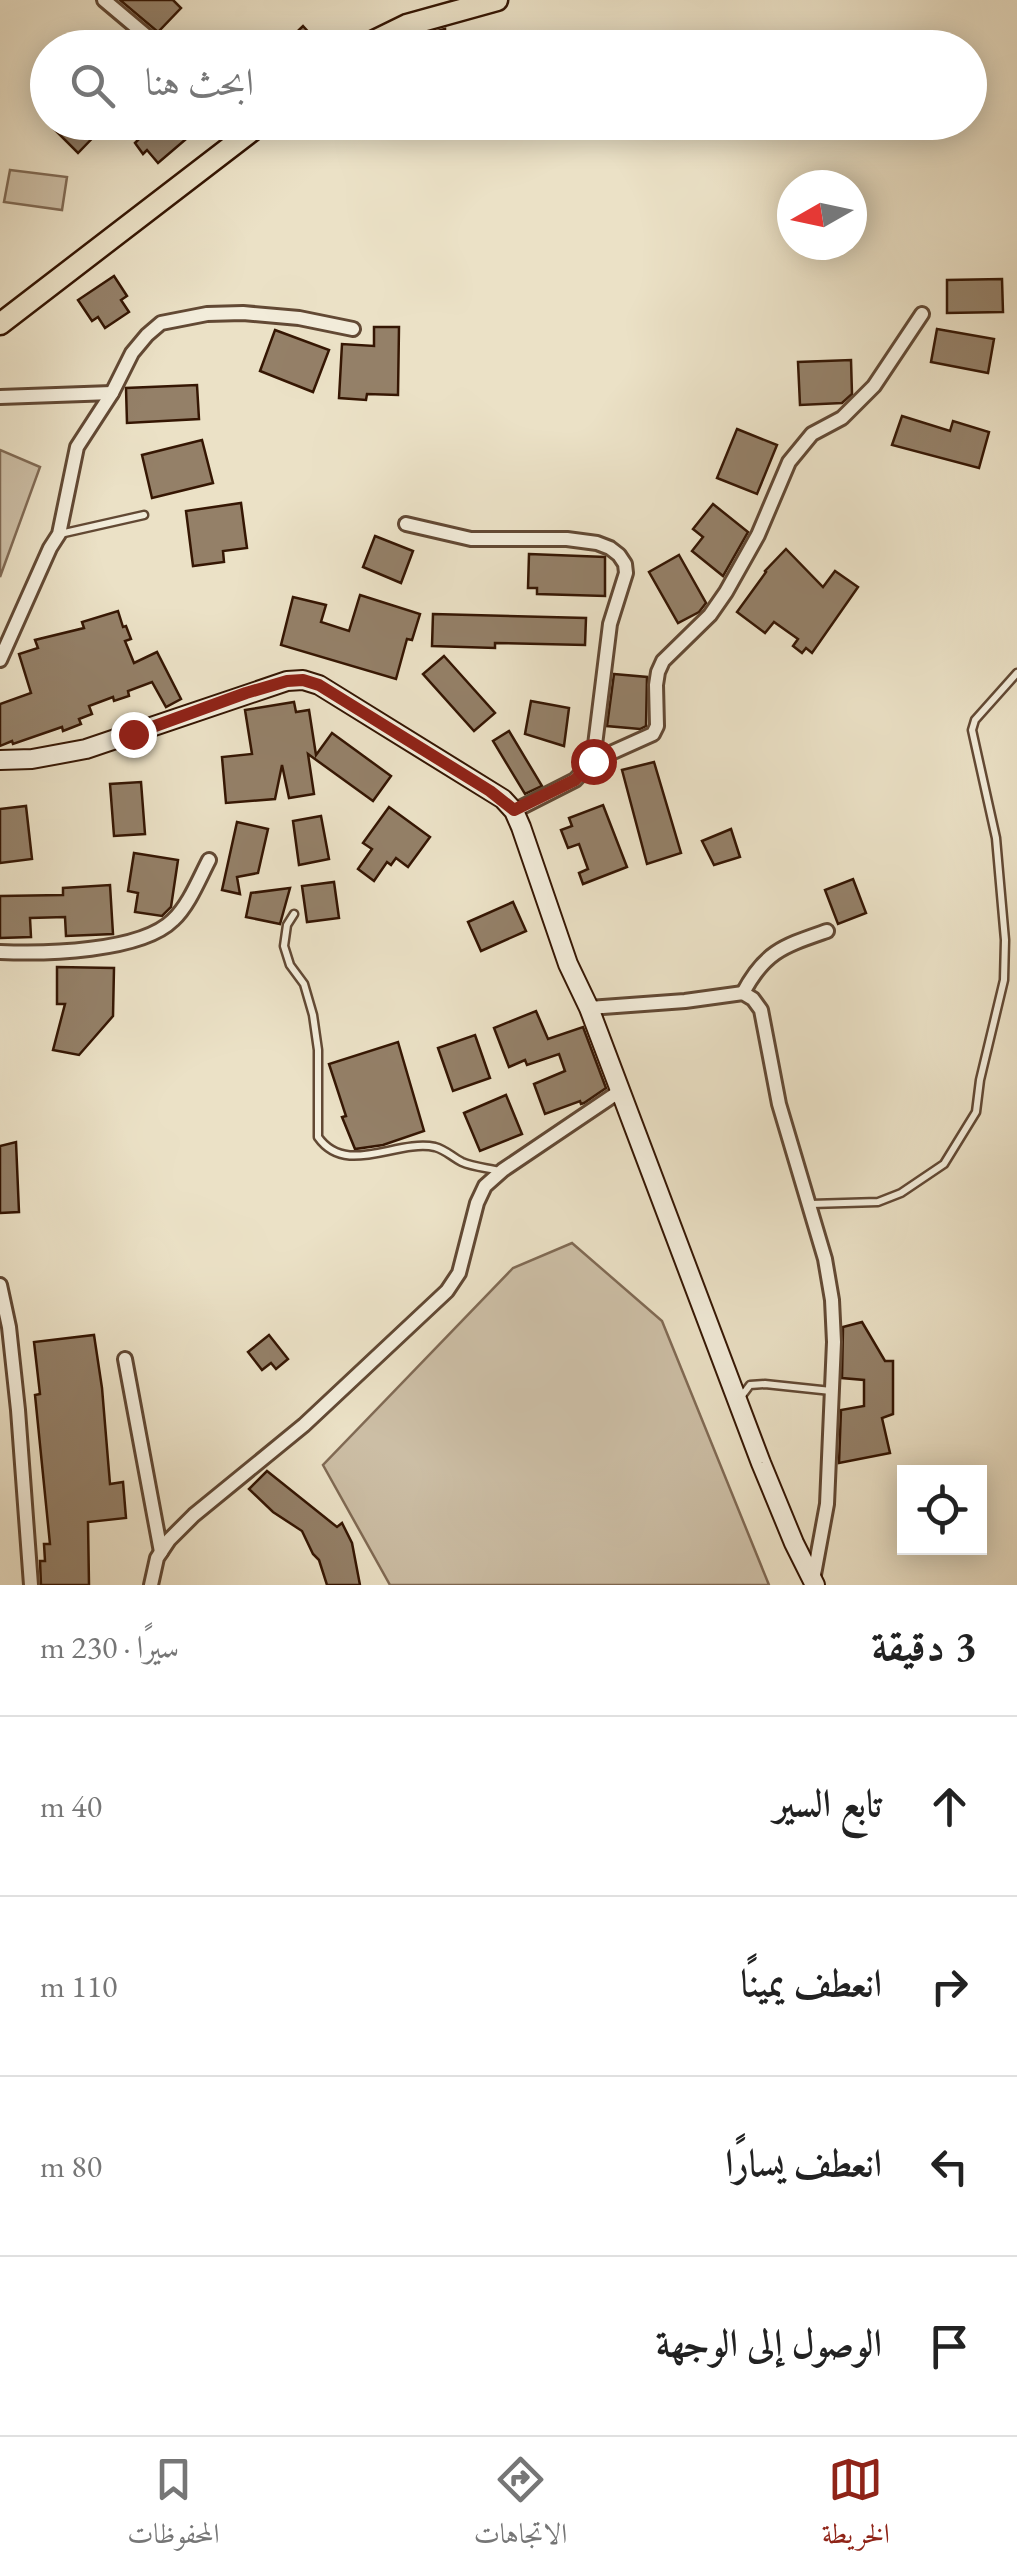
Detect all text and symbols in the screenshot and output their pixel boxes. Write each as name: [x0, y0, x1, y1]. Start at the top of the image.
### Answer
search box: [30, 30, 987, 140]
text: ابحث هنا: [145, 57, 254, 106]
icon: search: [65, 58, 120, 113]
north arrow: [777, 170, 867, 260]
route end: [111, 712, 157, 758]
route start: [571, 739, 617, 785]
map controls: [897, 1465, 987, 1555]
button: locate: [897, 1465, 987, 1555]
text: 3 دقيقة: [871, 1618, 977, 1673]
text: سيرًا · 230 m: [40, 1626, 179, 1668]
text: تابع السير: [774, 1778, 882, 1827]
icon: ahead: [922, 1779, 977, 1834]
text: 40 m: [40, 1785, 102, 1827]
text: انعطف يمينًا: [741, 1958, 882, 2007]
icon: right: [922, 1959, 977, 2014]
text: 110 m: [40, 1965, 117, 2007]
text: انعطف يسارًا: [725, 2138, 882, 2187]
icon: left: [922, 2139, 977, 2194]
text: 80 m: [40, 2145, 102, 2187]
text: الوصول إلى الوجهة: [656, 2318, 882, 2367]
icon: arrive: [922, 2319, 977, 2374]
tab: المحفوظات: [127, 2452, 219, 2561]
tab: الاتجاهات: [474, 2452, 567, 2561]
tab: الخريطة: [822, 2452, 890, 2561]

